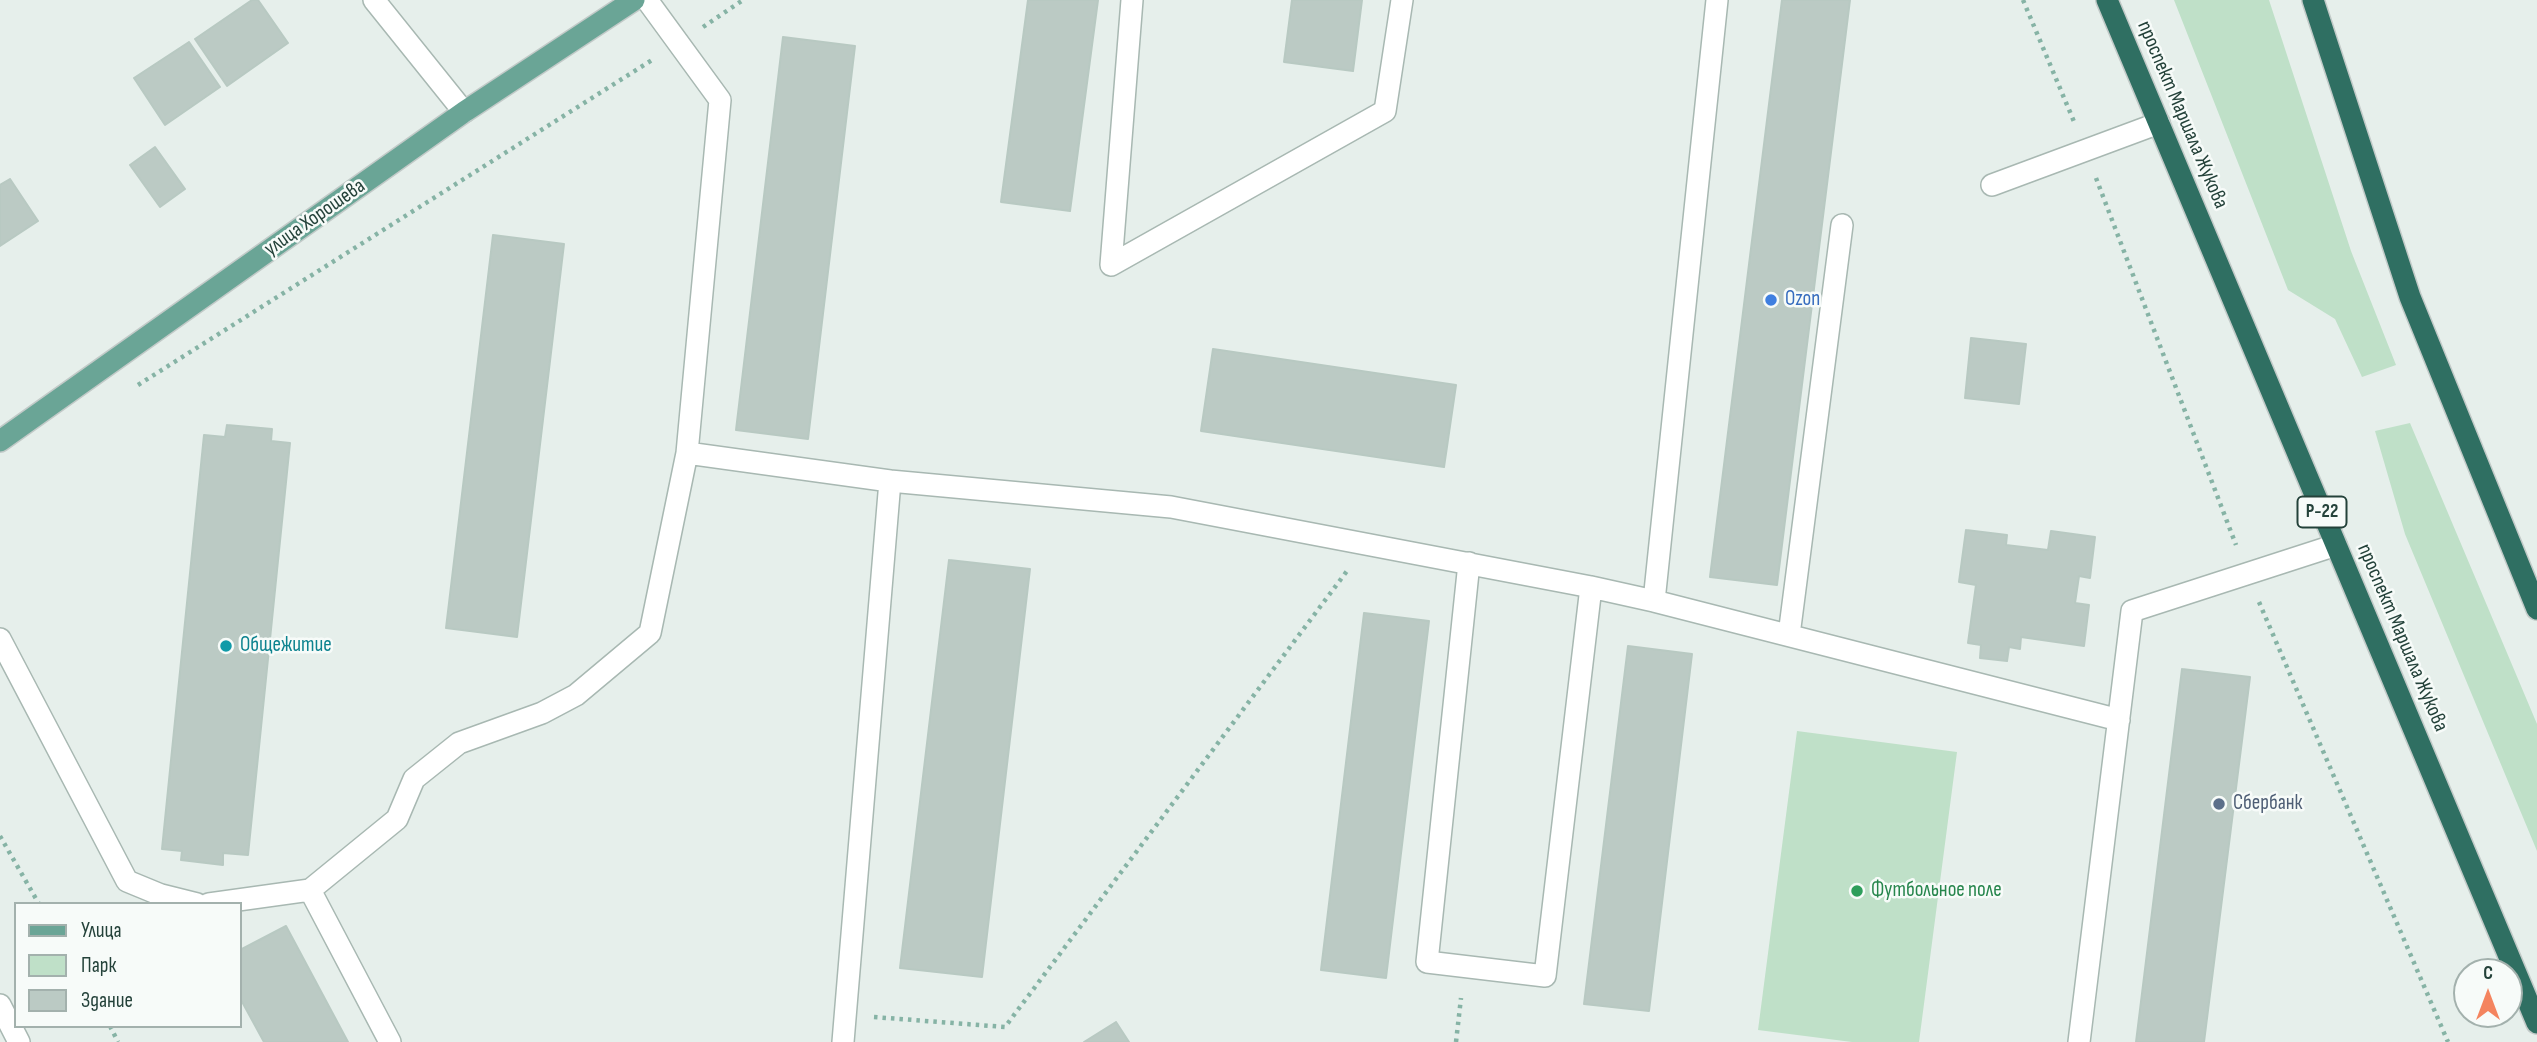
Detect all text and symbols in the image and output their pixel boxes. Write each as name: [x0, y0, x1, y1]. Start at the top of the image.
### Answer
street label: проспект Маршала Жукова: [2131, 17, 2233, 213]
street label: улица Хорошева: [260, 174, 370, 262]
place label: Ozon: [1785, 287, 1820, 313]
marker: Ozon: [1763, 292, 1779, 308]
road number: Р-22: [2298, 496, 2346, 527]
street label: проспект Маршала Жукова: [2351, 540, 2453, 736]
place label: Общежитие: [240, 633, 332, 659]
marker: Общежитие: [218, 638, 234, 654]
place label: Сбербанк: [2233, 791, 2302, 817]
marker: Сбербанк: [2211, 796, 2227, 812]
place label: Футбольное поле: [1871, 878, 2002, 904]
marker: Футбольное поле: [1849, 883, 1865, 899]
legend: [14, 902, 242, 1028]
text: Улица: [81, 918, 122, 943]
text: Парк: [81, 953, 116, 978]
north arrow: [2453, 958, 2523, 1028]
text: С: [2483, 962, 2493, 985]
text: Здание: [81, 988, 133, 1013]

